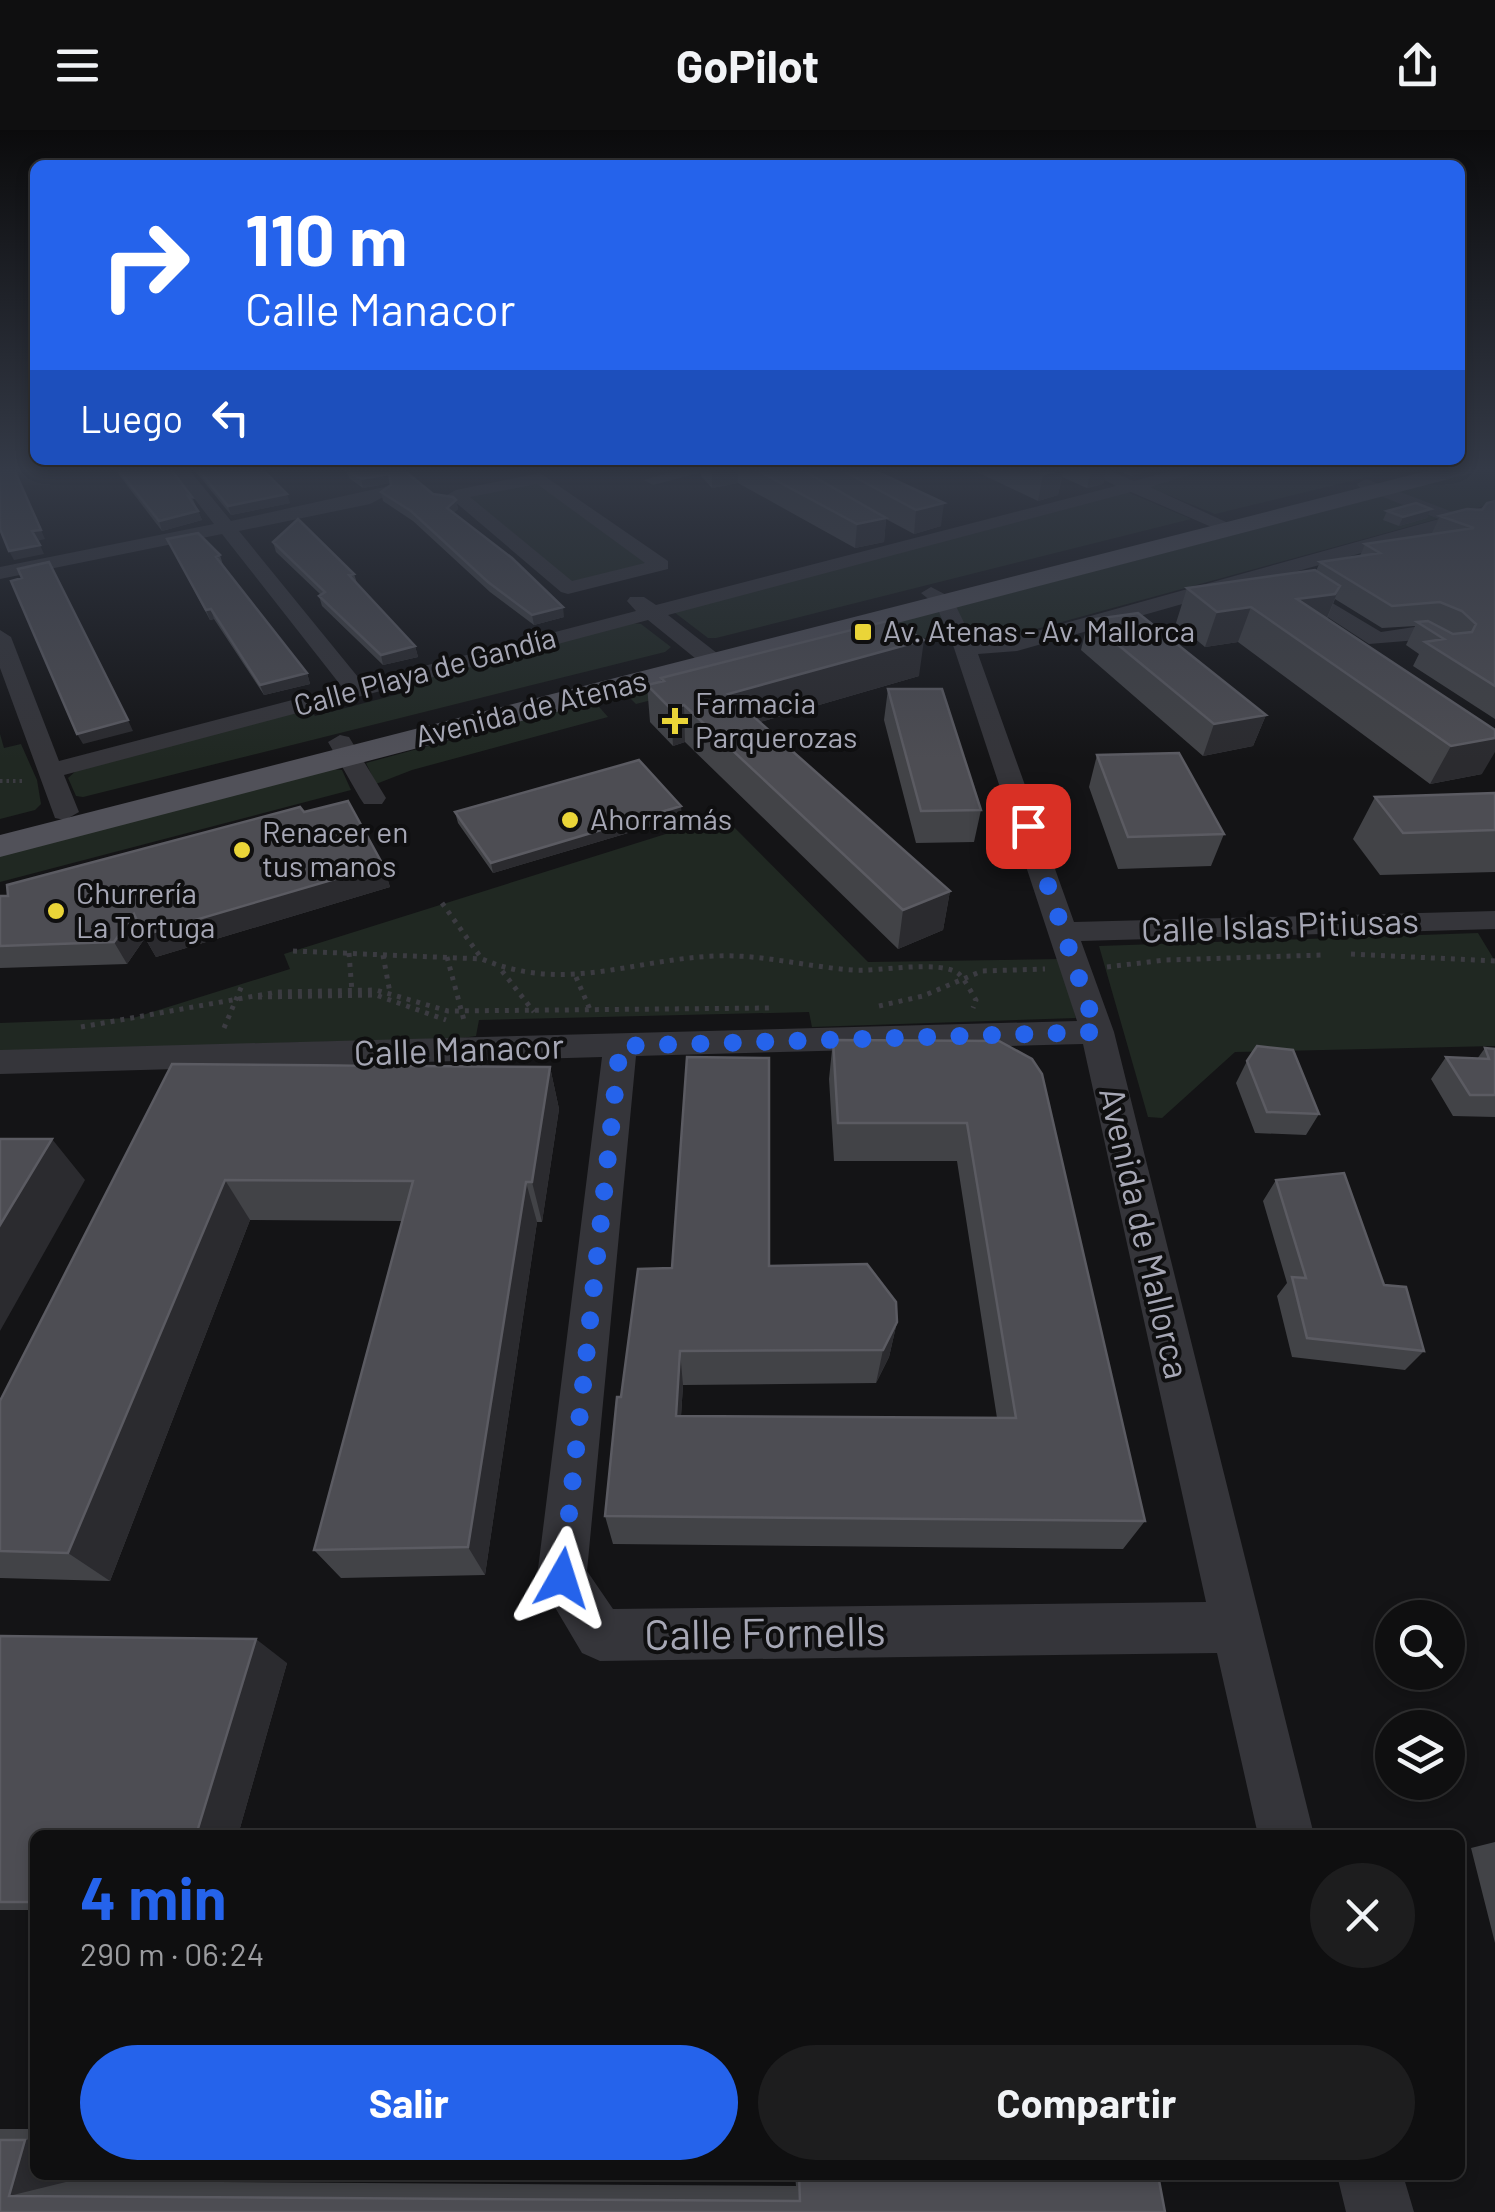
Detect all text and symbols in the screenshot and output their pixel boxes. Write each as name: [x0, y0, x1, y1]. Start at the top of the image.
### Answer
icon: menu: [50, 38, 105, 93]
text: GoPilot: [676, 38, 819, 92]
icon: share: [1390, 38, 1445, 93]
text: 110 m: [245, 196, 407, 280]
icon: right: [80, 200, 210, 330]
text: Calle Manacor: [245, 281, 515, 335]
icon: left: [203, 390, 258, 445]
text: Luego: [80, 395, 183, 441]
place label: Av. Atenas - Av. Mallorca: [883, 612, 1195, 648]
street label: Calle Playa de Gandía: [290, 618, 559, 722]
marker: Av. Atenas - Av. Mallorca: [852, 621, 874, 643]
street label: Avenida de Atenas: [411, 661, 650, 753]
place label: Farmacia Parquerozas: [695, 684, 857, 754]
marker: Farmacia Parquerozas: [664, 710, 686, 732]
pin: [986, 784, 1071, 869]
icon: arrive: [1001, 799, 1056, 854]
place label: Ahorramás: [590, 800, 732, 836]
marker: Ahorramás: [559, 809, 581, 831]
place label: Renacer en tus manos: [262, 813, 408, 883]
marker: Renacer en tus manos: [231, 839, 253, 861]
place label: Churrería La Tortuga: [76, 874, 215, 944]
street label: Calle Islas Pitiusas: [1140, 898, 1420, 950]
marker: Churrería La Tortuga: [45, 900, 67, 922]
street label: Calle Manacor: [353, 1023, 565, 1073]
street label: Avenida de Mallorca: [1092, 1083, 1200, 1383]
position arrow: [510, 1526, 614, 1630]
map controls: [1375, 1600, 1465, 1800]
button: search: [1375, 1600, 1465, 1690]
street label: Calle Fornells: [644, 1604, 886, 1658]
button: layers: [1375, 1710, 1465, 1800]
text: 4 min: [80, 1860, 227, 1932]
button: close: [1310, 1863, 1415, 1968]
text: 290 m · 06:24: [80, 1934, 264, 1972]
button: Salir: [80, 2045, 738, 2160]
button: Compartir: [758, 2045, 1415, 2160]

